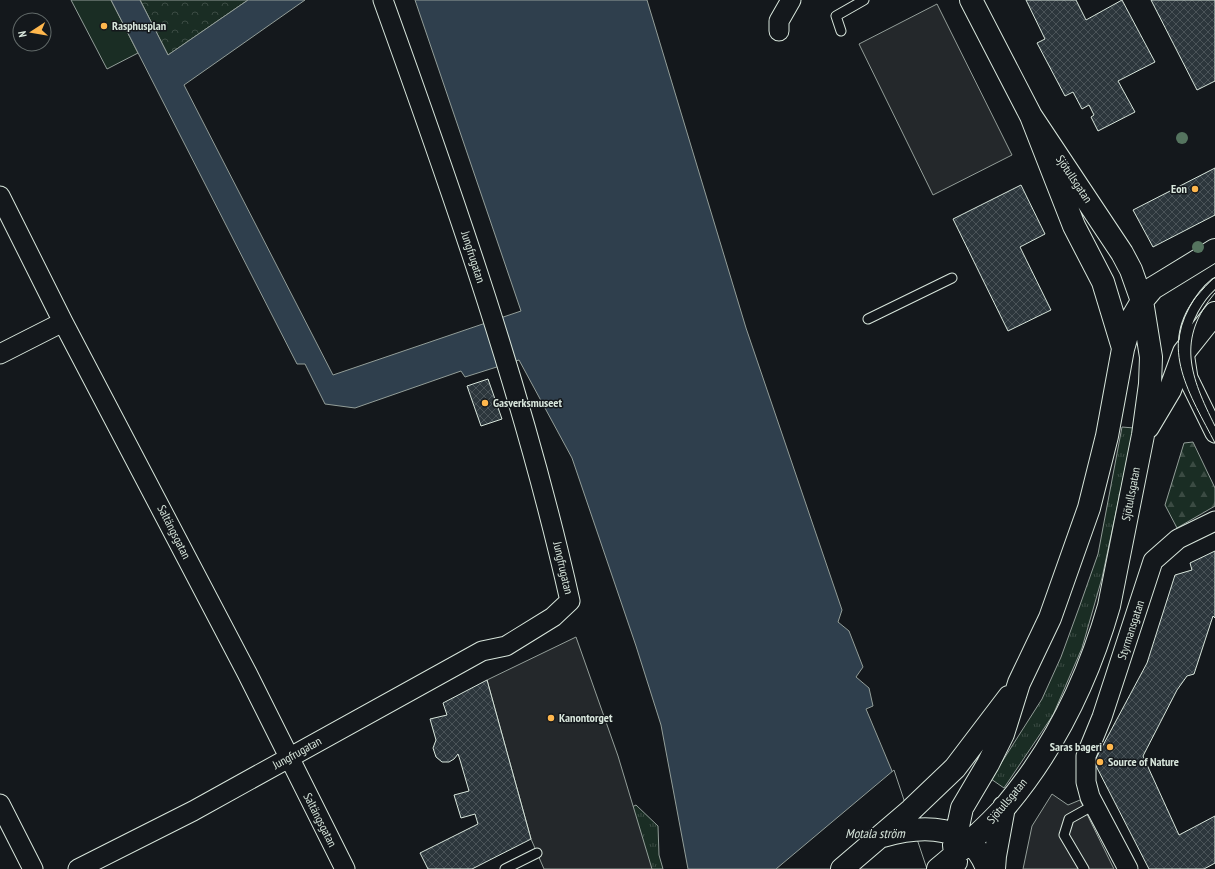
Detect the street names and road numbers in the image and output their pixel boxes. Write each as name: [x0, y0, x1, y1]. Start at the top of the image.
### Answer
street label: Sjötullsgatan: [1053, 152, 1096, 205]
street label: Jungfrugatan: [458, 228, 489, 285]
street label: Sjötullsgatan: [1118, 466, 1143, 522]
street label: Saltängsgatan: [154, 502, 194, 561]
street label: Jungfrugatan: [550, 539, 577, 596]
street label: Styrmansgatan: [1114, 598, 1147, 661]
street label: Jungfrugatan: [269, 733, 324, 773]
street label: Sjötullsgatan: [983, 775, 1030, 826]
street label: Saltängsgatan: [300, 790, 340, 849]

